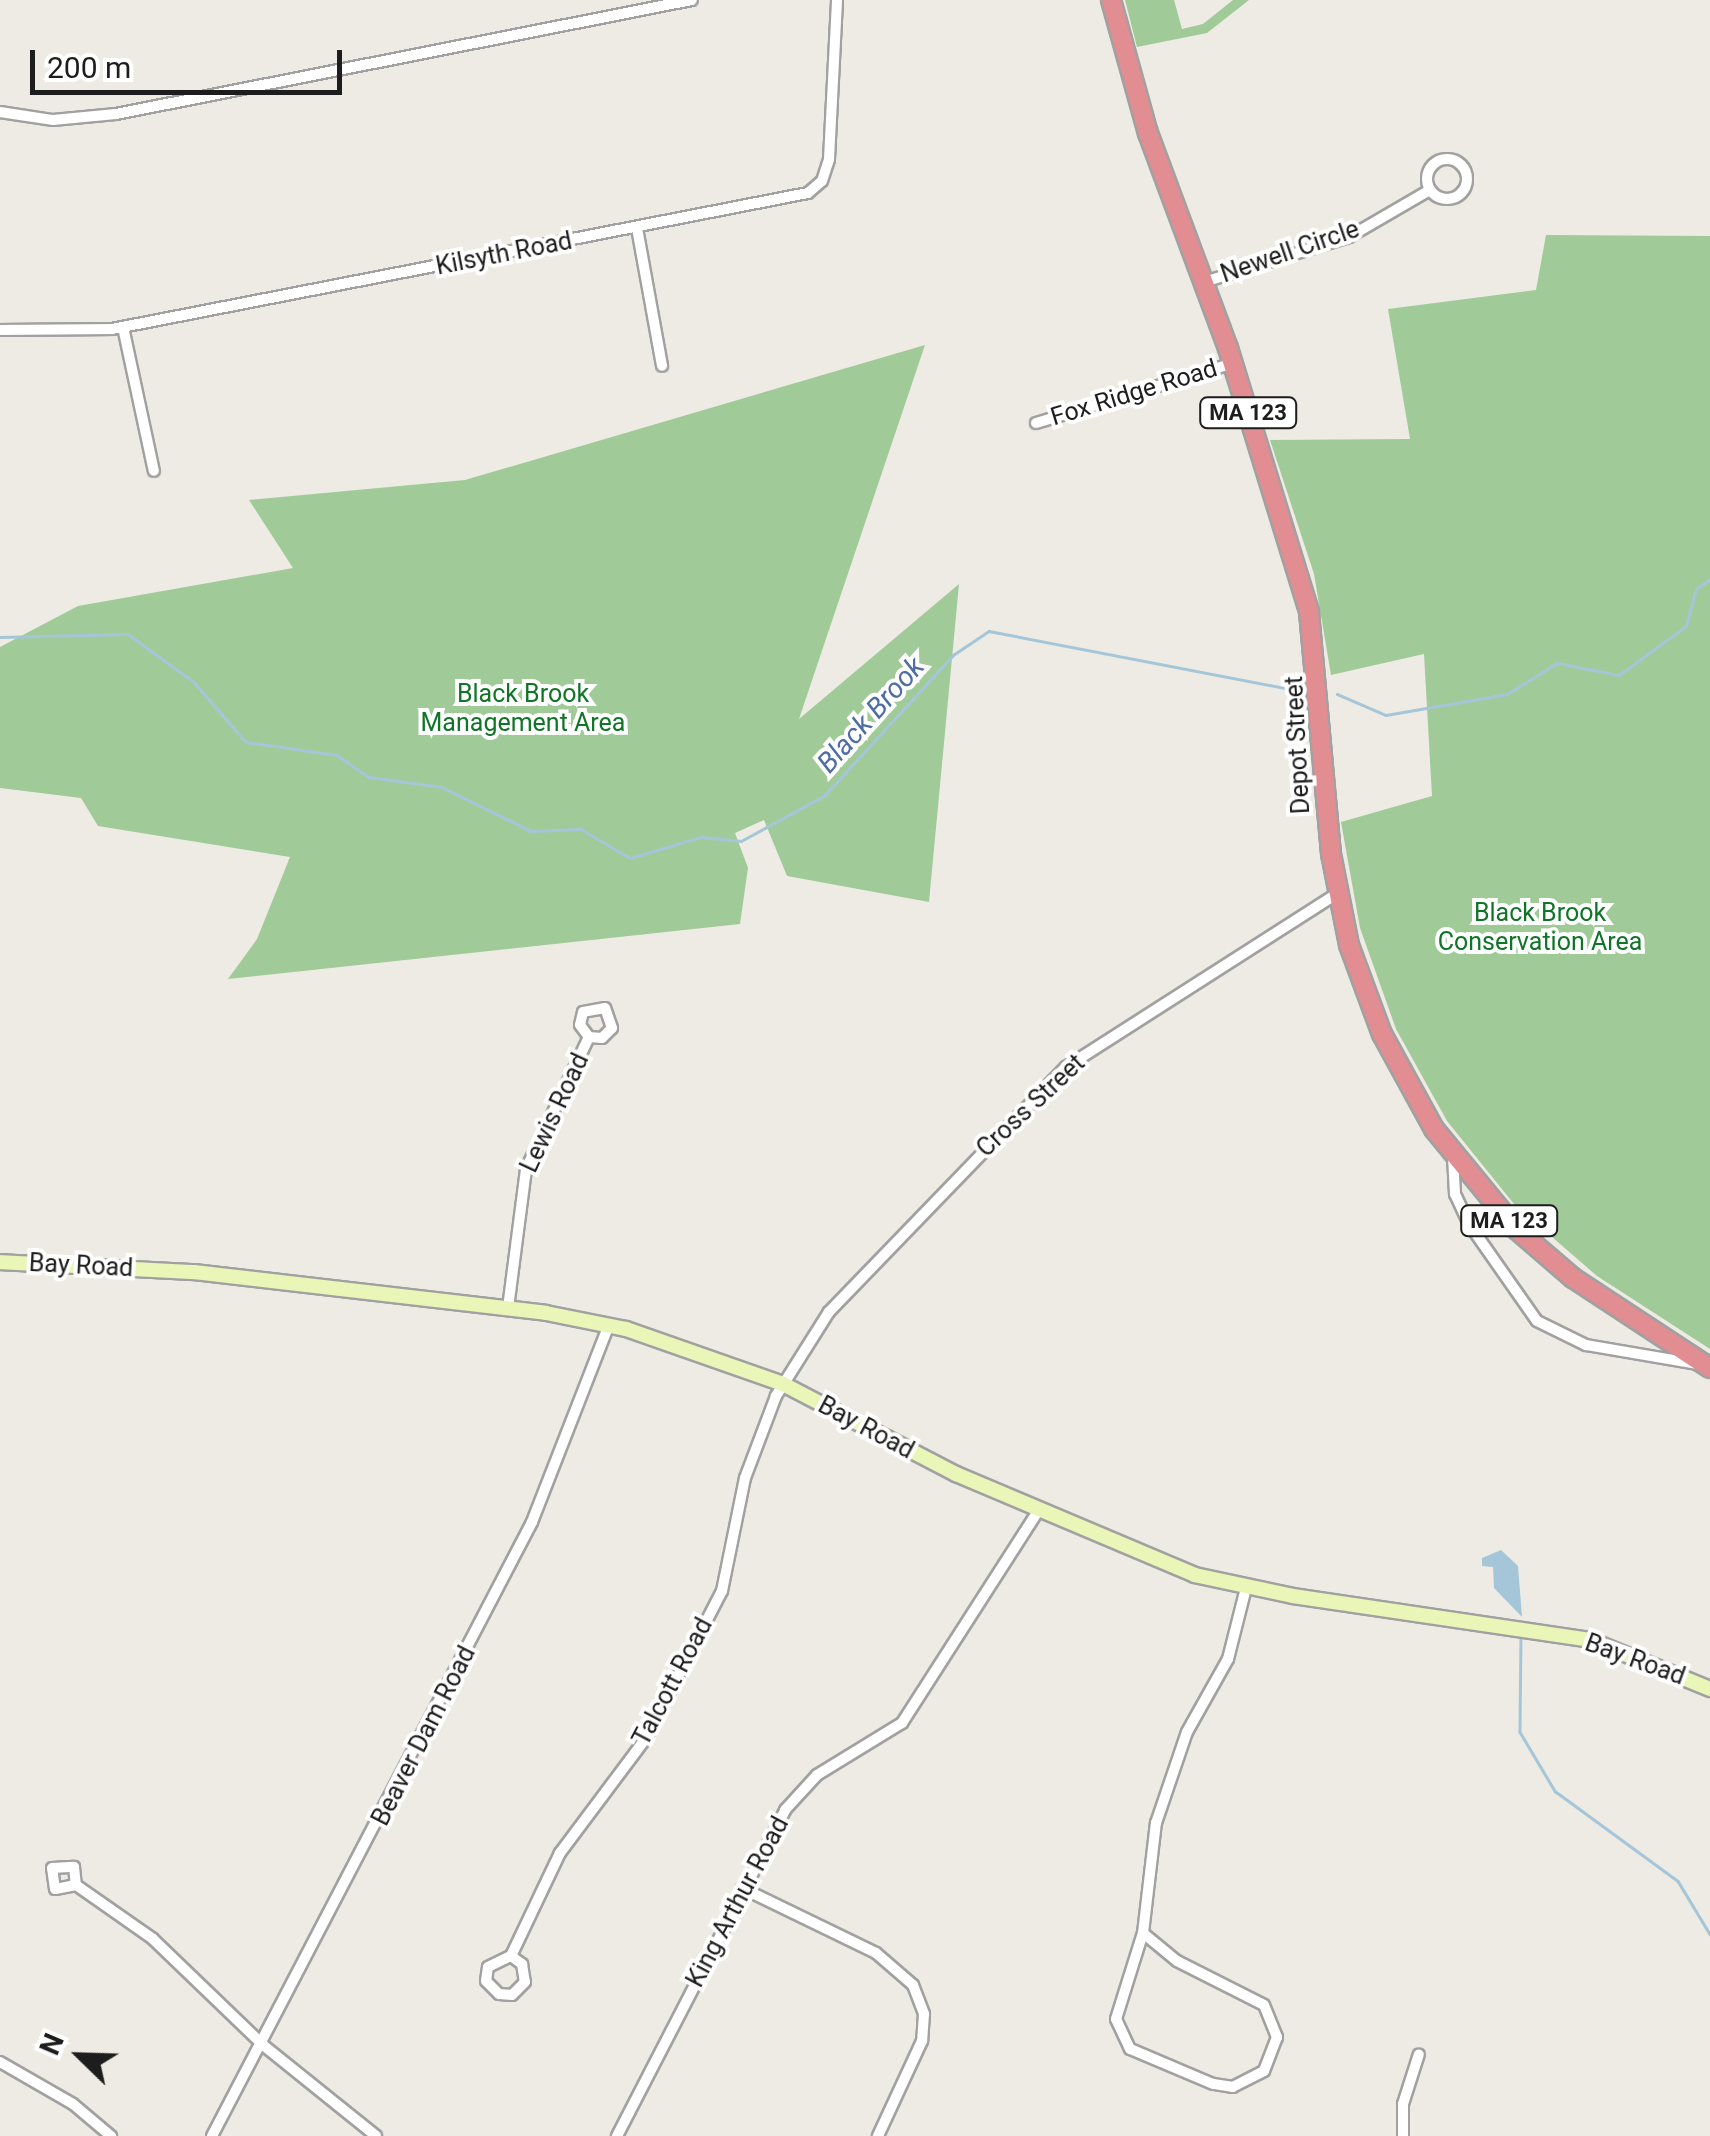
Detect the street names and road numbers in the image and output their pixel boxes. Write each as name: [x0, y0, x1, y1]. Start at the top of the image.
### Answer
street label: Newell Circle: [1217, 214, 1363, 290]
street label: Kilsyth Road: [433, 226, 575, 282]
street label: Fox Ridge Road: [1047, 353, 1221, 433]
road number: MA 123: [1198, 396, 1298, 430]
street label: Depot Street: [1279, 675, 1317, 815]
street label: Cross Street: [971, 1048, 1091, 1164]
street label: Lewis Road: [514, 1049, 596, 1177]
road number: MA 123: [1459, 1204, 1559, 1238]
street label: Bay Road: [28, 1248, 134, 1284]
street label: Bay Road: [813, 1390, 919, 1466]
street label: Talcott Road: [627, 1613, 719, 1751]
street label: Bay Road: [1581, 1628, 1689, 1692]
street label: Beaver Dam Road: [366, 1641, 482, 1831]
street label: King Arthur Road: [680, 1812, 796, 1992]

